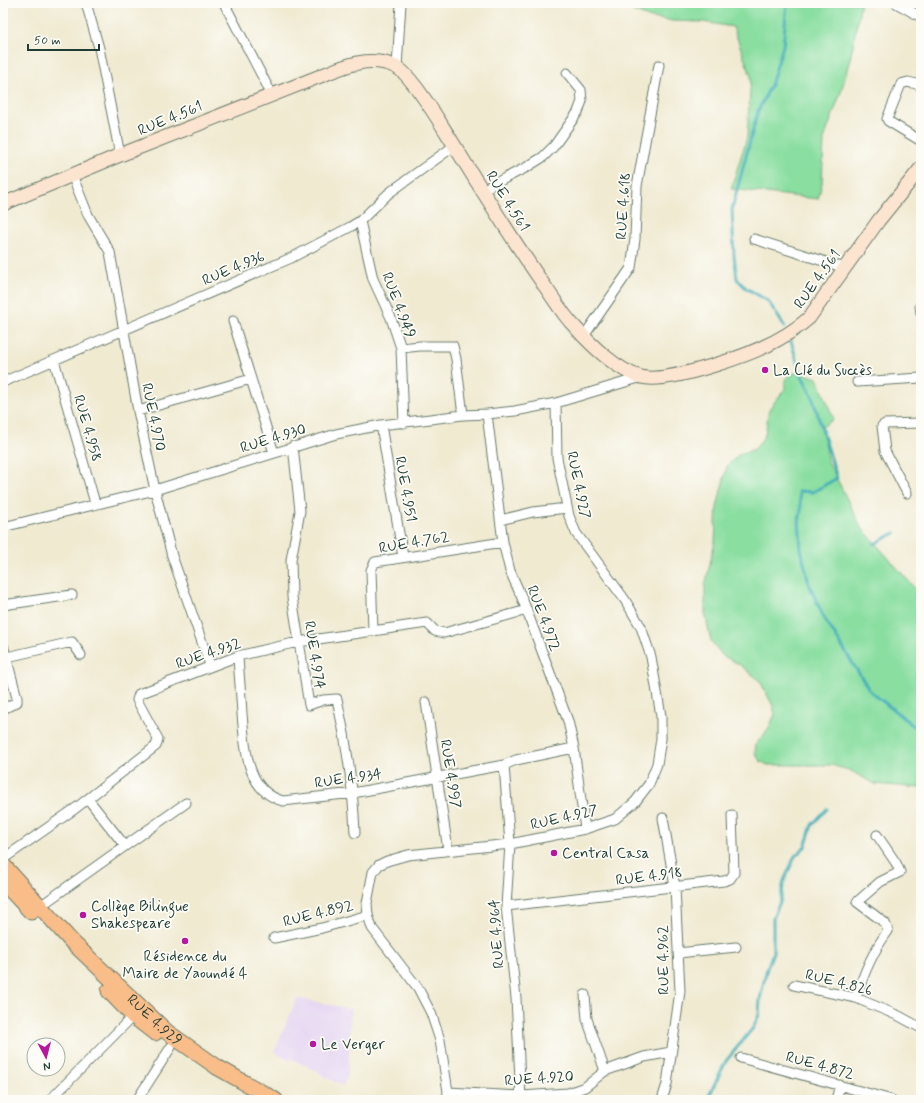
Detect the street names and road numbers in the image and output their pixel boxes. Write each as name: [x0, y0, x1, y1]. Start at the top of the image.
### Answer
street label: RUE 4.561: [135, 97, 206, 141]
street label: RUE 4.561: [481, 167, 534, 236]
street label: RUE 4.618: [612, 172, 636, 240]
street label: RUE 4.561: [790, 246, 846, 313]
street label: RUE 4.936: [199, 247, 268, 291]
street label: RUE 4.949: [376, 269, 420, 341]
street label: RUE 4.970: [136, 381, 170, 453]
street label: RUE 4.958: [68, 393, 106, 464]
street label: RUE 4.930: [238, 419, 309, 458]
street label: RUE 4.927: [561, 450, 595, 521]
street label: RUE 4.951: [389, 455, 421, 524]
street label: RUE 4.762: [377, 527, 451, 559]
street label: RUE 4.972: [521, 583, 565, 654]
street label: RUE 4.974: [299, 620, 329, 691]
street label: RUE 4.932: [173, 633, 244, 674]
street label: RUE 4.997: [435, 738, 465, 810]
street label: RUE 4.934: [313, 764, 383, 794]
street label: RUE 4.927: [529, 801, 600, 835]
street label: RUE 4.918: [615, 863, 684, 891]
street label: RUE 4.892: [281, 896, 355, 932]
street label: RUE 4.964: [485, 898, 509, 969]
street label: RUE 4.962: [653, 925, 675, 995]
street label: RUE 4.826: [803, 965, 874, 1001]
street label: RUE 4.929: [122, 990, 186, 1051]
street label: RUE 4.872: [783, 1047, 856, 1085]
street label: RUE 4.920: [504, 1067, 574, 1091]

